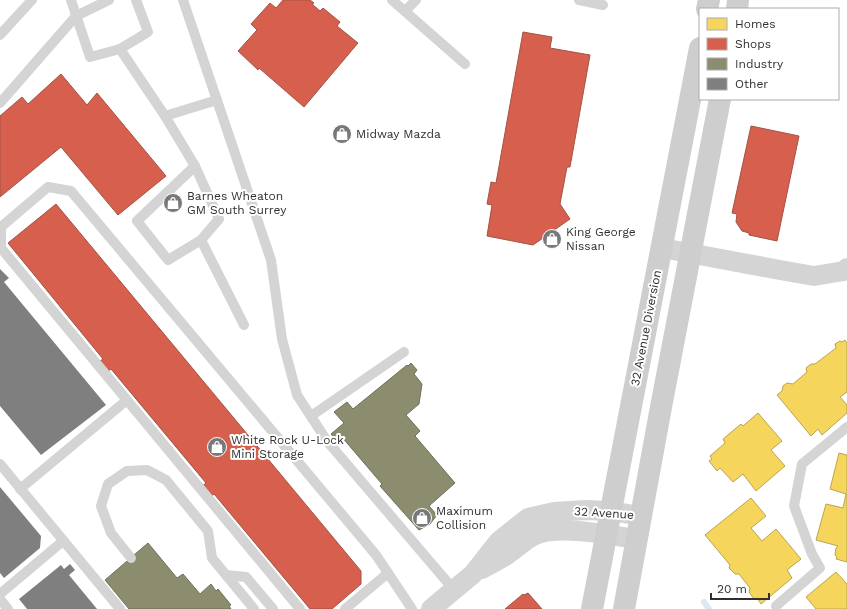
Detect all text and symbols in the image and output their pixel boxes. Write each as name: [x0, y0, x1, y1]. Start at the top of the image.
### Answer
legend: [699, 8, 839, 100]
text: Homes: [735, 17, 776, 31]
text: Shops: [735, 37, 771, 51]
text: Industry: [735, 57, 784, 71]
text: Other: [735, 77, 768, 91]
shop icon: Midway Mazda: [331, 123, 353, 145]
place label: Midway Mazda: [356, 127, 441, 141]
place label: Barnes Wheaton GM South Surrey: [187, 189, 287, 217]
shop icon: Barnes Wheaton GM South Surrey: [162, 192, 184, 214]
place label: King George Nissan: [566, 225, 636, 253]
shop icon: King George Nissan: [541, 228, 563, 250]
street label: 32 Avenue Diversion: [628, 269, 664, 387]
place label: White Rock U-Lock Mini Storage: [231, 433, 344, 461]
shop icon: White Rock U-Lock Mini Storage: [206, 436, 228, 458]
place label: Maximum Collision: [436, 504, 493, 532]
street label: 32 Avenue: [574, 504, 635, 522]
shop icon: Maximum Collision: [411, 507, 433, 529]
scale bar: [711, 575, 769, 601]
text: 20 m: [717, 582, 747, 596]

